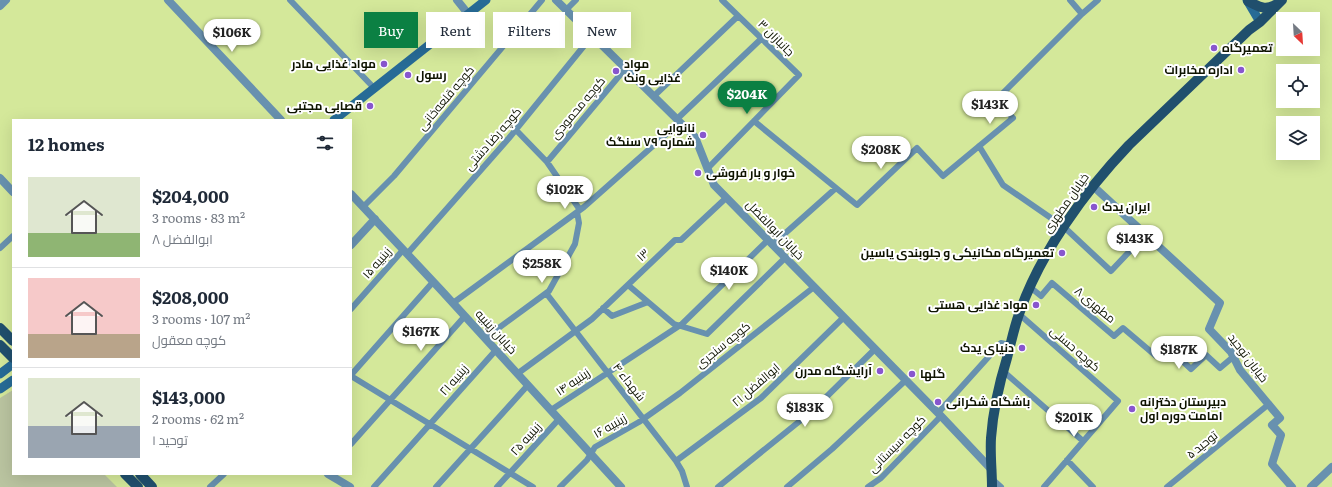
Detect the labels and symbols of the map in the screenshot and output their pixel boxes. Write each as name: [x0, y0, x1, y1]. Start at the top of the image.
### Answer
north arrow: [1276, 12, 1320, 56]
street label: جانبازان ۳: [754, 15, 799, 60]
pin: $106K: [204, 19, 260, 53]
place label: تعمیرگاه: [1222, 38, 1273, 56]
marker: تعمیرگاه: [1209, 43, 1219, 53]
place label: مواد غذایی مادر: [290, 54, 376, 72]
place label: مواد غذایی ونک: [624, 54, 681, 86]
marker: مواد غذایی مادر: [379, 59, 389, 69]
place label: اداره مخابرات: [1164, 60, 1233, 78]
street label: کوچه قلعه‌خانی: [413, 61, 479, 134]
place label: رسول: [416, 65, 447, 83]
marker: اداره مخابرات: [1236, 65, 1246, 75]
marker: مواد غذایی ونک: [611, 66, 621, 76]
marker: رسول: [403, 70, 413, 80]
street label: کوچه محمودی: [546, 72, 610, 143]
pin: $204K: [719, 81, 775, 115]
pin: $143K: [962, 91, 1018, 125]
place label: قصابی مجتبی: [287, 96, 362, 114]
marker: قصابی مجتبی: [365, 101, 375, 111]
street label: کوچه رضا دشتی: [459, 103, 526, 175]
place label: نانوایی شماره ۷۹ سنگک: [606, 118, 695, 150]
marker: نانوایی شماره ۷۹ سنگک: [698, 130, 708, 140]
pin: $208K: [853, 136, 909, 170]
place label: خوار و بار فروشی: [706, 163, 795, 181]
marker: خوار و بار فروشی: [693, 168, 703, 178]
street label: خیابان مطهری: [1038, 169, 1093, 236]
pin: $102K: [537, 176, 593, 210]
street label: خیابان ابوالفضل: [742, 195, 809, 263]
place label: ایران یدک: [1102, 197, 1150, 215]
marker: ایران یدک: [1089, 202, 1099, 212]
pin: $143K: [1107, 225, 1163, 259]
street label: زینبیه ۱۵: [357, 243, 395, 282]
place label: تعمیرگاه مکانیکی و جلوبندی یاسین: [861, 243, 1055, 261]
street label: ۱۳: [632, 244, 653, 265]
marker: تعمیرگاه مکانیکی و جلوبندی یاسین: [1057, 248, 1067, 258]
pin: $258K: [514, 250, 570, 284]
pin: $140K: [701, 257, 757, 291]
street label: مطهری ۸: [1071, 282, 1120, 327]
place label: مواد غذایی هستی: [928, 295, 1028, 313]
marker: مواد غذایی هستی: [1031, 300, 1041, 310]
street label: خیابان زینبیه: [472, 305, 522, 358]
street label: کوچه سنجری: [691, 317, 754, 373]
pin: $167K: [393, 318, 449, 352]
street label: کوچه حسنی: [1046, 321, 1105, 376]
street label: خیابان توحید: [1224, 329, 1273, 386]
pin: $187K: [1151, 336, 1207, 370]
place label: دنیای یدک: [960, 338, 1014, 356]
marker: دنیای یدک: [1017, 343, 1027, 353]
street label: شهداء ۴: [609, 358, 651, 404]
street label: ابوالفضل ۲۱: [727, 358, 783, 410]
street label: زینبیه ۲۱: [435, 360, 472, 399]
place label: آرایشگاه مدرن: [795, 361, 872, 379]
street label: زینبیه ۱۴: [552, 363, 593, 399]
place label: گلها: [920, 364, 945, 382]
marker: آرایشگاه مدرن: [875, 366, 885, 376]
marker: گلها: [907, 369, 917, 379]
place label: باشگاه شکرانی: [946, 392, 1030, 410]
place label: دبیرستان دخترانه امامت دوره اول: [1140, 392, 1226, 424]
pin: $183K: [777, 394, 833, 428]
marker: باشگاه شکرانی: [933, 397, 943, 407]
pin: $201K: [1046, 404, 1102, 438]
marker: دبیرستان دخترانه امامت دوره اول: [1127, 404, 1137, 414]
street label: زینبیه ۱۶: [590, 408, 629, 442]
street label: کوچه سیستانی: [863, 410, 930, 477]
street label: زینبیه ۲۵: [505, 418, 545, 459]
street label: توحید ۵: [1182, 425, 1222, 462]

